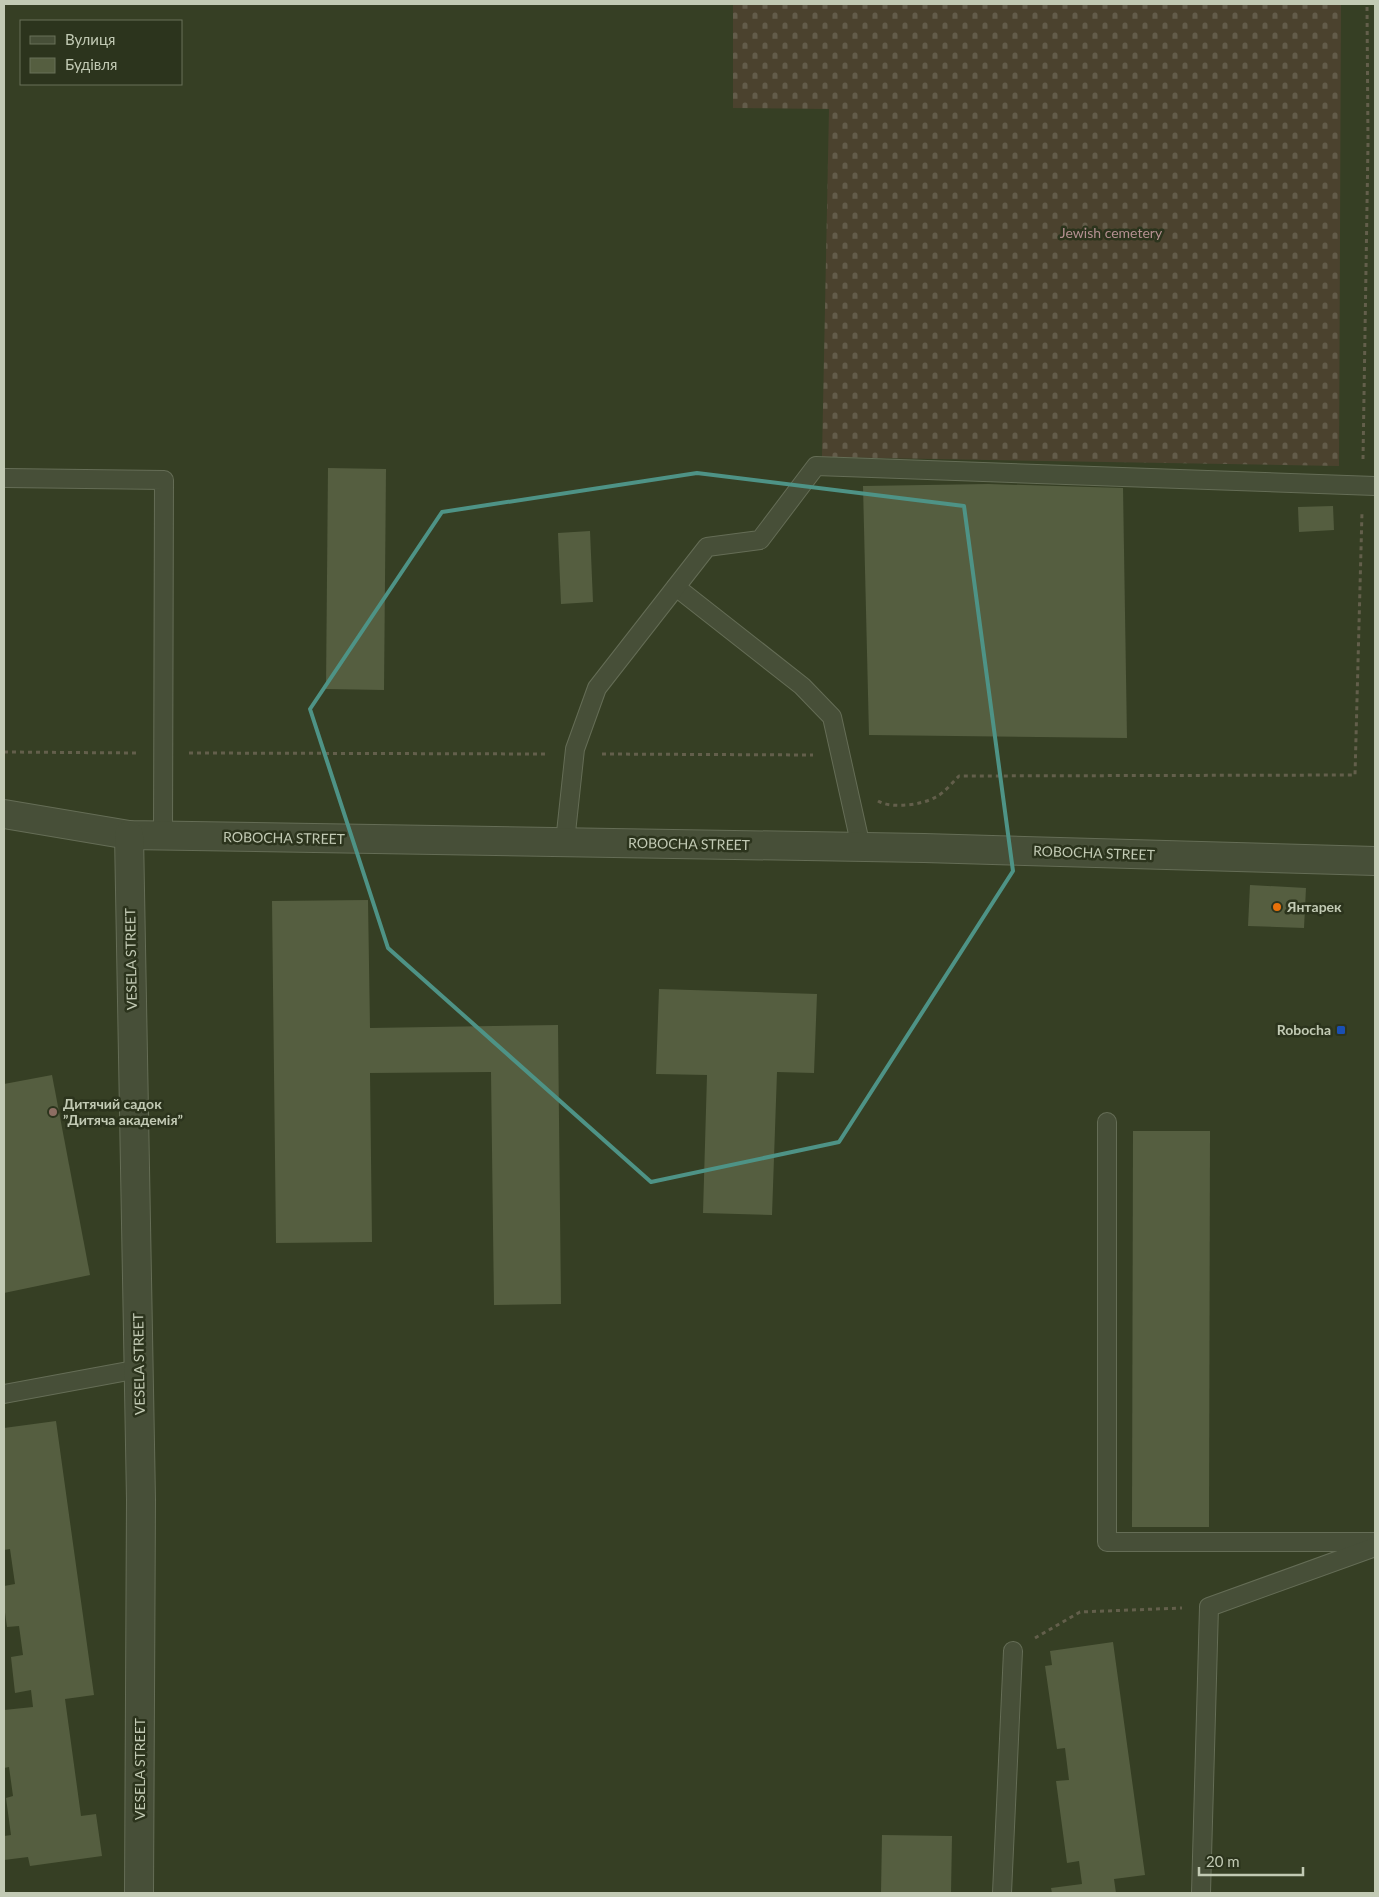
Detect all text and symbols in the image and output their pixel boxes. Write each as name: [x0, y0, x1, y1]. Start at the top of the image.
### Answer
legend: [20, 20, 182, 85]
text: Вулиця: [65, 30, 115, 48]
text: Будівля: [65, 55, 117, 73]
park label: Jewish cemetery: [1060, 224, 1163, 241]
street label: ROBOCHA STREET: [223, 828, 346, 847]
street label: ROBOCHA STREET: [628, 834, 751, 853]
street label: ROBOCHA STREET: [1033, 842, 1156, 863]
place label: Янтарек: [1286, 898, 1342, 915]
marker: Янтарек: [1271, 901, 1283, 913]
street label: VESELA STREET: [121, 907, 140, 1010]
place label: Robocha: [1277, 1021, 1331, 1038]
marker: Robocha: [1335, 1024, 1347, 1036]
place label: Дитячий садок ”Дитяча академія”: [63, 1095, 183, 1128]
marker: Дитячий садок ”Дитяча академія”: [47, 1106, 59, 1118]
street label: VESELA STREET: [129, 1312, 148, 1415]
street label: VESELA STREET: [131, 1717, 148, 1820]
scale bar: [1199, 1844, 1303, 1876]
text: 20 m: [1206, 1852, 1240, 1870]

